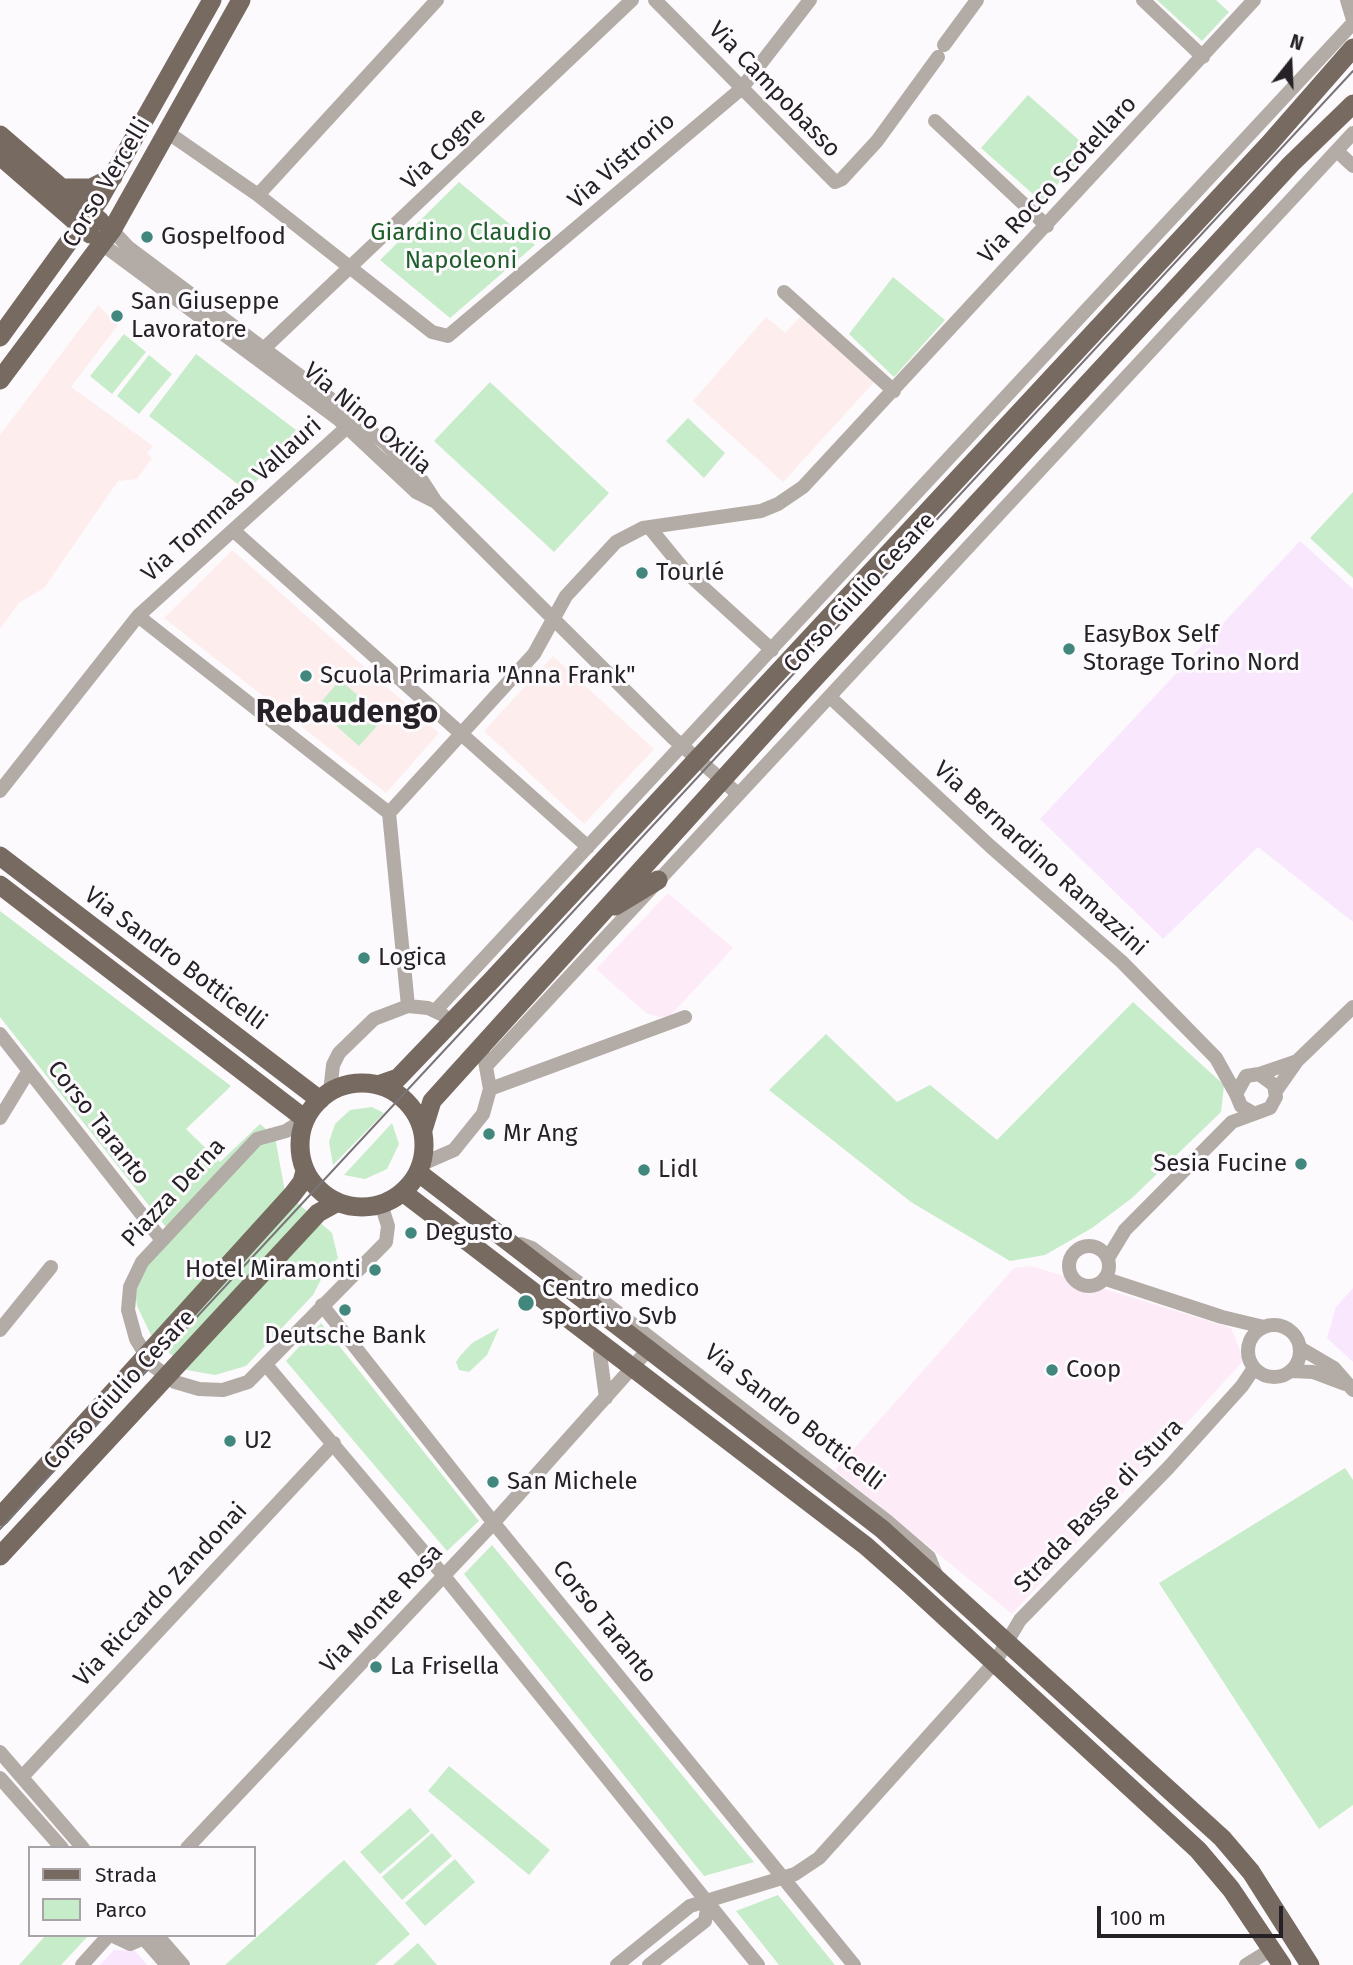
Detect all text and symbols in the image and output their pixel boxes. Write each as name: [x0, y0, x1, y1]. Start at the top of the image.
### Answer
street label: Via Campobasso: [702, 16, 846, 164]
north arrow: [1255, 28, 1325, 98]
text: N: [1287, 30, 1306, 55]
street label: Via Rocco Scotellaro: [973, 90, 1143, 270]
street label: Via Cogne: [396, 102, 492, 196]
street label: Via Vistrorio: [563, 107, 681, 215]
street label: Corso Vercelli: [57, 113, 157, 253]
park label: Giardino Claudio Napoleoni: [370, 219, 552, 275]
place label: Gospelfood: [161, 223, 286, 251]
marker: Gospelfood: [139, 229, 155, 245]
place label: San Giuseppe Lavoratore: [131, 288, 279, 344]
marker: San Giuseppe Lavoratore: [109, 308, 125, 324]
street label: Via Nino Oxilia: [297, 357, 437, 481]
street label: Via Tommaso Vallauri: [136, 412, 328, 588]
street label: Corso Giulio Cesare: [778, 507, 942, 679]
place label: Tourlé: [656, 559, 724, 587]
marker: Tourlé: [634, 565, 650, 581]
place label: EasyBox Self Storage Torino Nord: [1083, 621, 1300, 677]
marker: EasyBox Self Storage Torino Nord: [1061, 641, 1077, 657]
place label: Scuola Primaria "Anna Frank": [320, 662, 636, 690]
marker: Scuola Primaria "Anna Frank": [298, 668, 314, 684]
district label: Rebaudengo: [256, 694, 438, 732]
street label: Via Bernardino Ramazzini: [927, 756, 1153, 962]
street label: Via Sandro Botticelli: [78, 881, 272, 1037]
place label: Logica: [378, 944, 447, 972]
marker: Logica: [356, 950, 372, 966]
street label: Corso Taranto: [41, 1055, 155, 1191]
place label: Mr Ang: [503, 1120, 578, 1148]
marker: Mr Ang: [481, 1126, 497, 1142]
street label: Piazza Derna: [116, 1132, 232, 1254]
place label: Sesia Fucine: [1153, 1150, 1287, 1178]
place label: Lidl: [658, 1156, 698, 1184]
marker: Sesia Fucine: [1293, 1156, 1309, 1172]
marker: Lidl: [636, 1162, 652, 1178]
place label: Degusto: [425, 1219, 513, 1247]
marker: Degusto: [403, 1225, 419, 1241]
place label: Hotel Miramonti: [185, 1256, 361, 1284]
marker: Hotel Miramonti: [367, 1262, 383, 1278]
place label: Centro medico sportivo Svb: [542, 1275, 699, 1331]
marker: Centro medico sportivo Svb: [516, 1293, 536, 1313]
marker: Deutsche Bank: [337, 1302, 353, 1318]
street label: Corso Giulio Cesare: [38, 1304, 202, 1476]
place label: Deutsche Bank: [264, 1322, 426, 1350]
street label: Via Sandro Botticelli: [698, 1339, 890, 1497]
place label: Coop: [1066, 1356, 1121, 1384]
marker: Coop: [1044, 1362, 1060, 1378]
street label: Strada Basse di Stura: [1009, 1413, 1189, 1599]
place label: U2: [244, 1427, 272, 1455]
marker: U2: [222, 1433, 238, 1449]
place label: San Michele: [507, 1468, 638, 1496]
marker: San Michele: [485, 1474, 501, 1490]
street label: Via Riccardo Zandonai: [68, 1497, 254, 1693]
street label: Via Monte Rosa: [315, 1538, 449, 1680]
street label: Corso Taranto: [546, 1555, 662, 1689]
place label: La Frisella: [390, 1653, 499, 1681]
marker: La Frisella: [368, 1659, 384, 1675]
legend: [28, 1846, 256, 1937]
text: Strada: [95, 1862, 157, 1888]
scale bar: [1101, 1892, 1286, 1936]
text: Parco: [95, 1897, 147, 1923]
text: 100 m: [1110, 1905, 1166, 1931]

